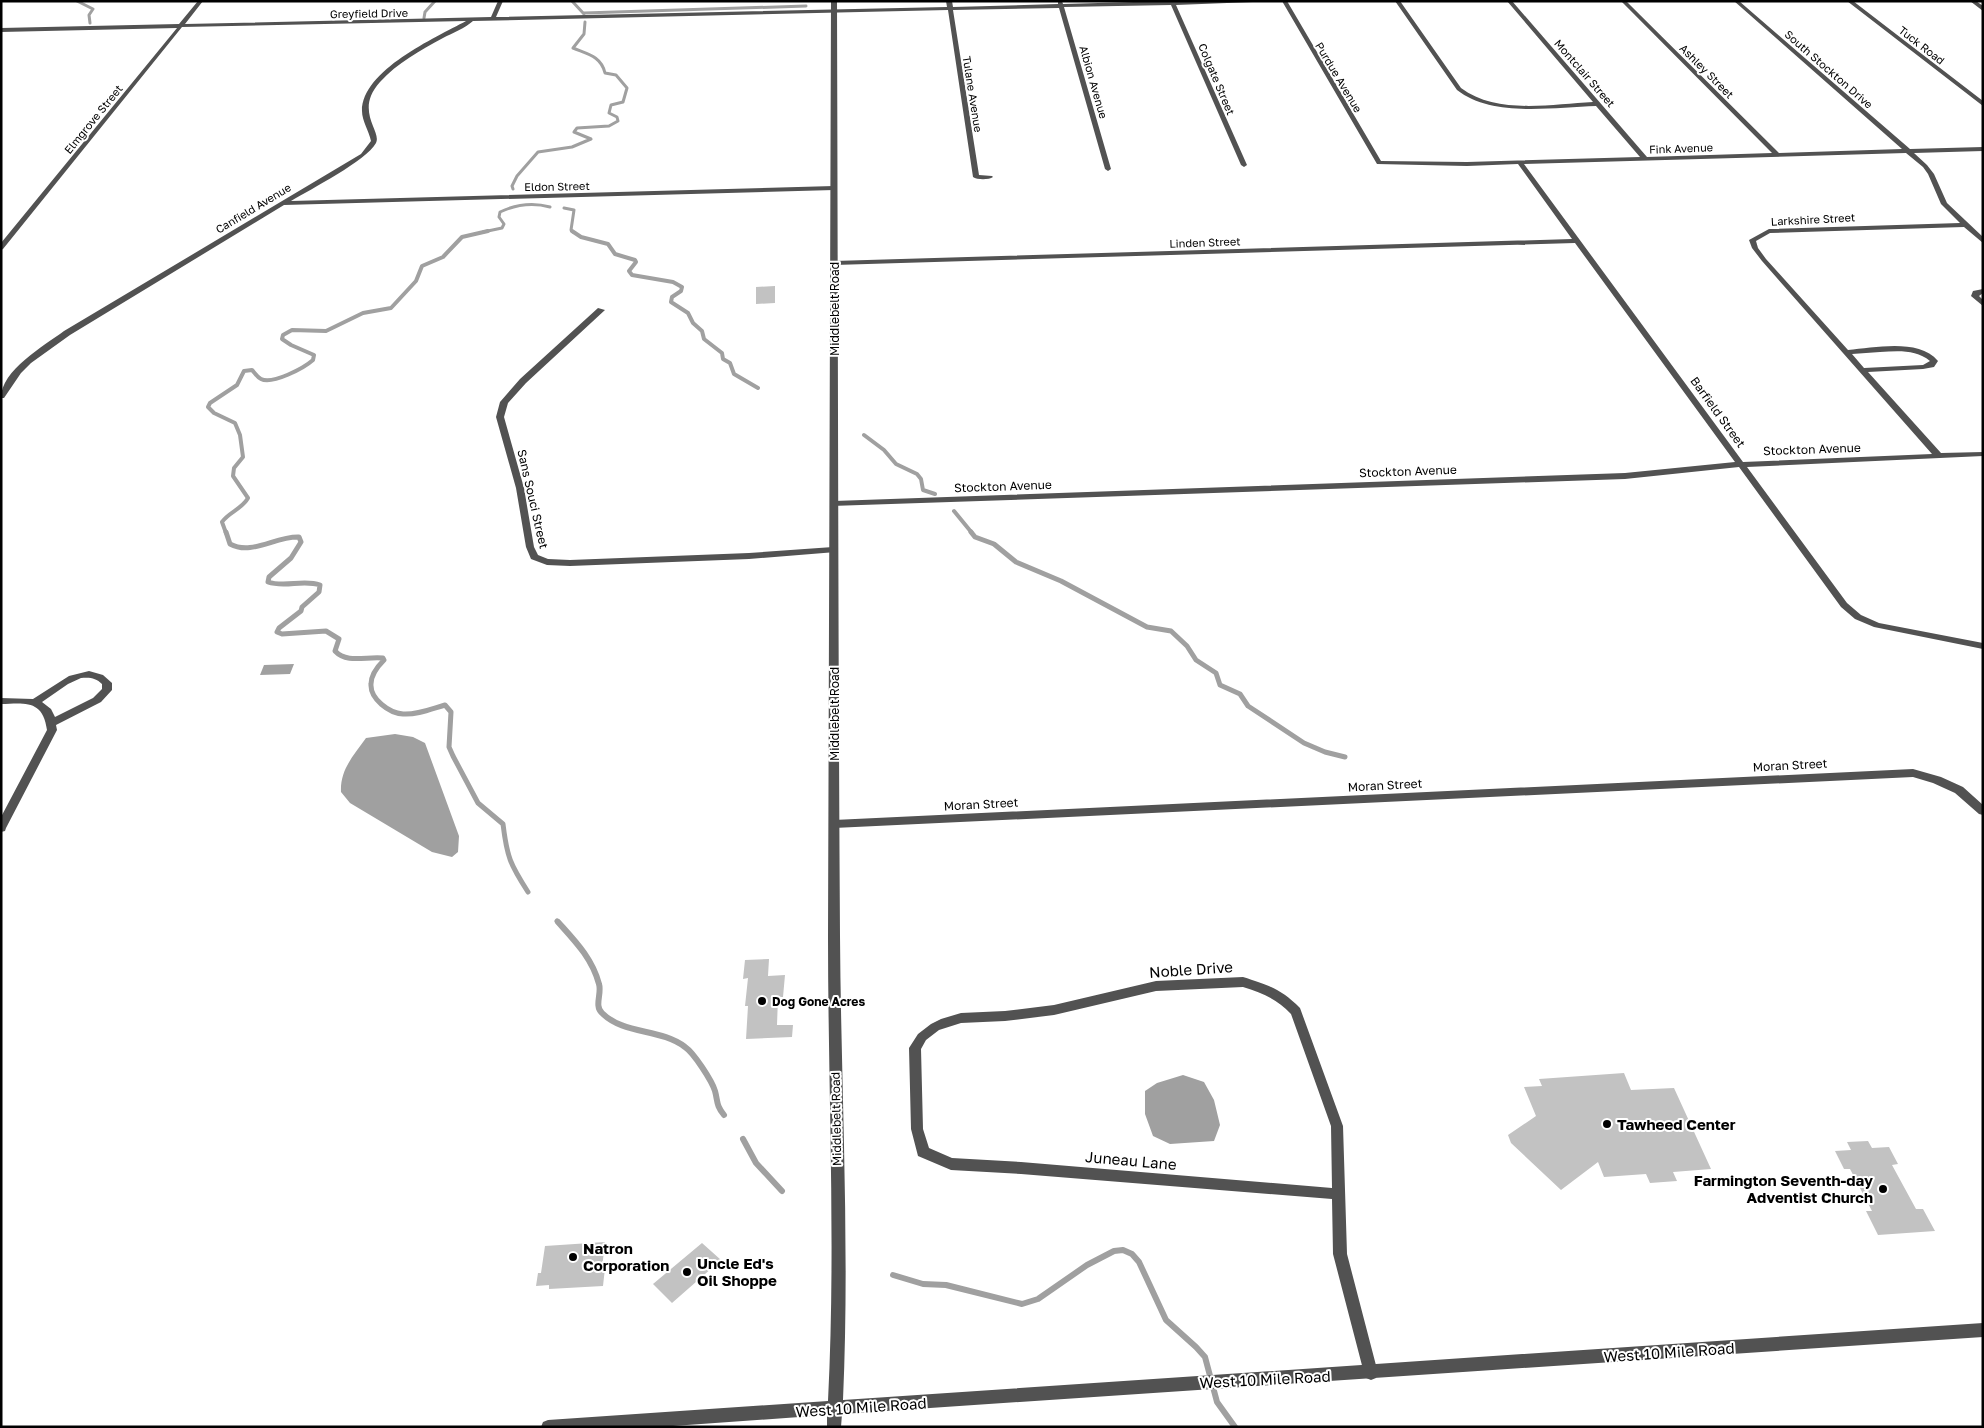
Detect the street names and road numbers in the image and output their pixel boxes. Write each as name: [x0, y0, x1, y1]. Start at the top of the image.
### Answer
street label: Greyfield Drive: [330, 6, 408, 20]
street label: Tuck Road: [1897, 23, 1947, 67]
street label: South Stockton Drive: [1782, 27, 1876, 111]
street label: Montclair Street: [1552, 37, 1618, 109]
street label: Purdue Avenue: [1313, 40, 1365, 114]
street label: Colgate Street: [1196, 41, 1238, 117]
street label: Ashley Street: [1677, 41, 1737, 101]
street label: Albion Avenue: [1077, 44, 1111, 120]
street label: Tulane Avenue: [961, 55, 985, 133]
street label: Elmgrove Street: [61, 82, 125, 156]
street label: Fink Avenue: [1649, 140, 1713, 156]
street label: Eldon Street: [524, 179, 590, 193]
street label: Canfield Avenue: [213, 180, 293, 236]
street label: Larkshire Street: [1770, 210, 1856, 228]
street label: Linden Street: [1169, 234, 1241, 250]
street label: Middlebelt Road: [827, 262, 842, 356]
street label: Barfield Street: [1687, 374, 1749, 451]
street label: Stockton Avenue: [1763, 440, 1861, 458]
street label: Sans Souci Street: [514, 448, 552, 550]
street label: Stockton Avenue: [1359, 462, 1457, 480]
street label: Stockton Avenue: [954, 477, 1052, 495]
street label: Middlebelt Road: [827, 667, 842, 761]
street label: Moran Street: [1752, 756, 1828, 774]
street label: Moran Street: [1347, 776, 1423, 794]
street label: Moran Street: [943, 795, 1019, 813]
street label: Noble Drive: [1149, 957, 1234, 981]
street label: Middlebelt Road: [828, 1072, 844, 1166]
street label: Juneau Lane: [1085, 1147, 1178, 1173]
street label: West 10 Mile Road: [1603, 1338, 1735, 1366]
street label: West 10 Mile Road: [1199, 1367, 1331, 1391]
street label: West 10 Mile Road: [795, 1393, 927, 1421]

